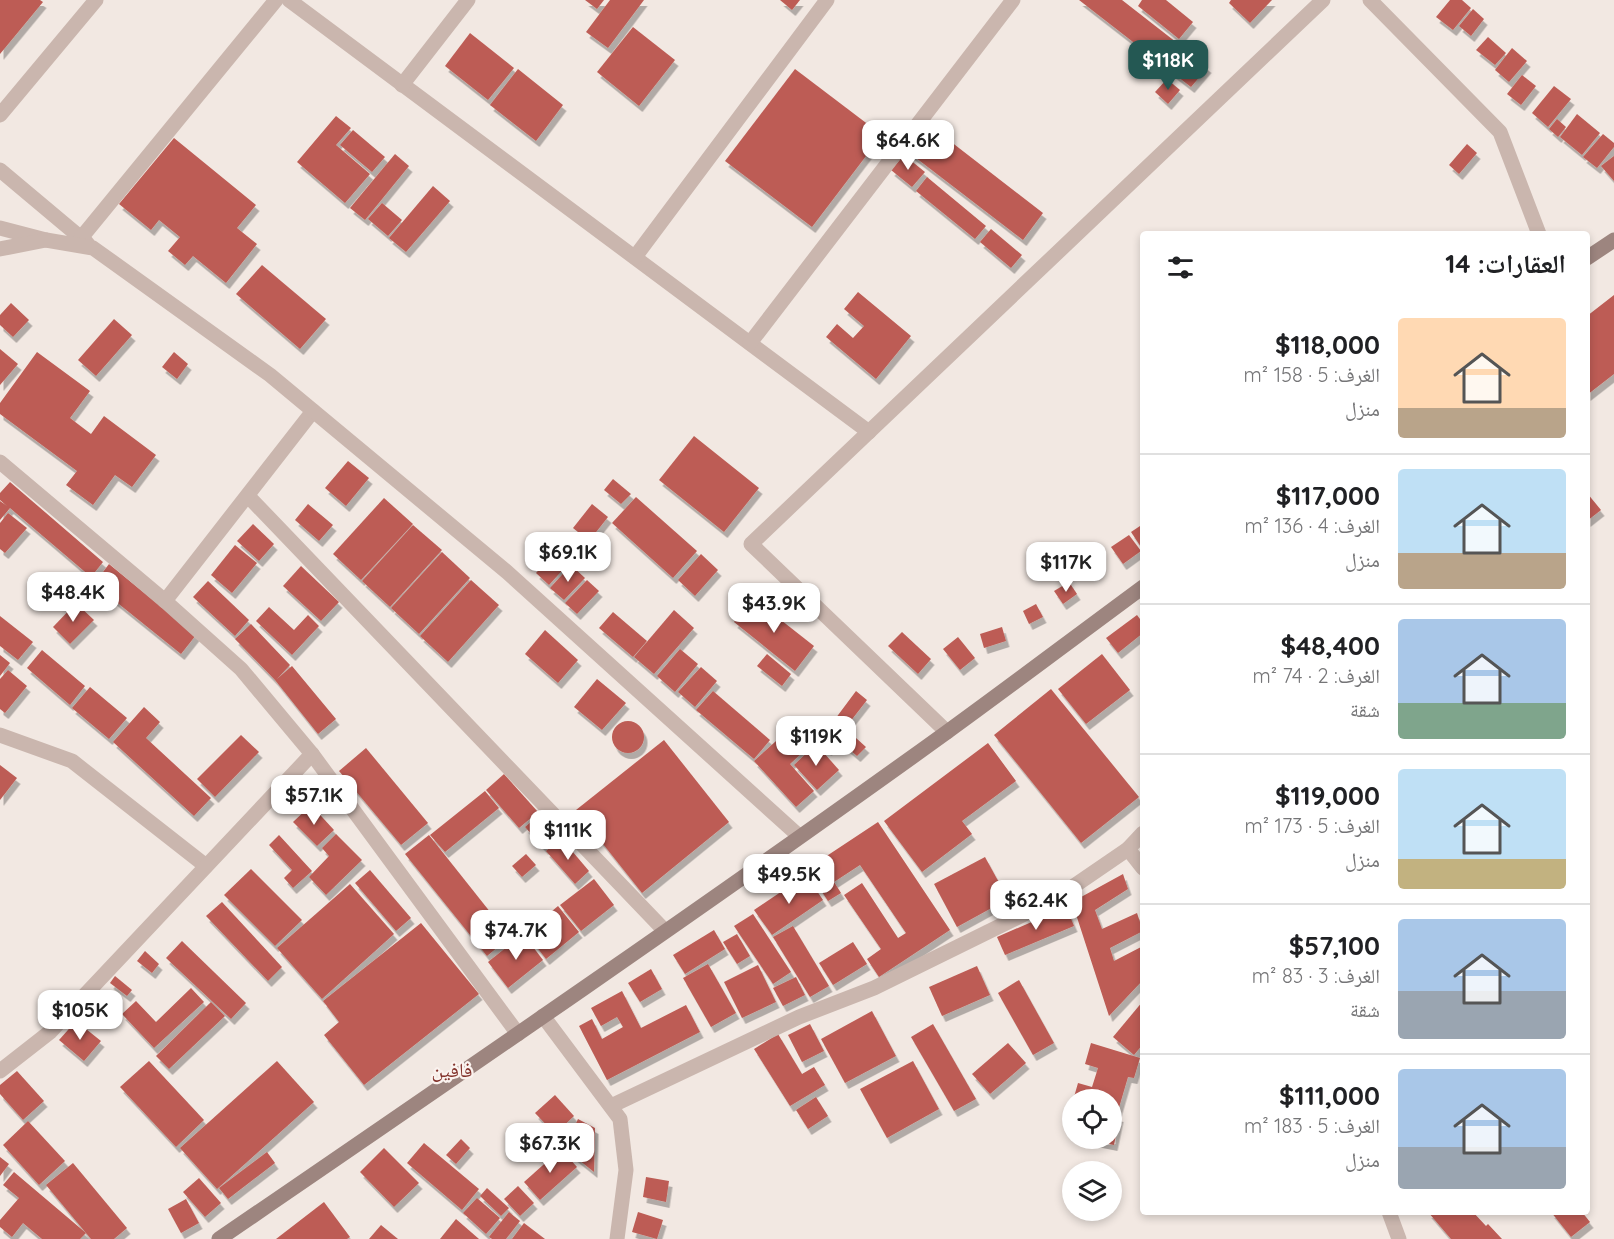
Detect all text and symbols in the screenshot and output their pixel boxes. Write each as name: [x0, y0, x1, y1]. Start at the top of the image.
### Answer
pin: $118K: [1126, 40, 1210, 91]
text: $118K: [1142, 47, 1194, 72]
pin: $64.6K: [859, 120, 957, 171]
text: $64.6K: [876, 127, 940, 152]
text: العقارات: 14: [1445, 247, 1566, 280]
icon: filters: [1164, 251, 1197, 284]
text: $118,000: [1275, 328, 1380, 361]
icon: home: [1446, 342, 1518, 414]
text: الغرف: 5 · 158 m²: [1244, 362, 1380, 387]
text: منزل: [1345, 396, 1380, 421]
text: $117,000: [1276, 479, 1380, 512]
icon: home: [1446, 493, 1518, 565]
text: الغرف: 4 · 136 m²: [1244, 513, 1380, 538]
pin: $69.1K: [519, 532, 617, 583]
text: $69.1K: [539, 539, 597, 564]
pin: $117K: [1024, 542, 1108, 593]
text: منزل: [1345, 547, 1380, 572]
text: $117K: [1040, 549, 1092, 574]
pin: $48.4K: [24, 572, 122, 623]
text: $48.4K: [41, 579, 105, 604]
pin: $43.9K: [725, 583, 823, 634]
text: $43.9K: [742, 590, 806, 615]
text: $48,400: [1281, 629, 1380, 662]
icon: home: [1446, 643, 1518, 715]
text: الغرف: 2 · 74 m²: [1252, 663, 1380, 688]
text: شقة: [1350, 697, 1380, 722]
pin: $119K: [774, 716, 858, 767]
text: $119K: [790, 723, 842, 748]
pin: $57.1K: [265, 775, 363, 826]
text: $119,000: [1275, 779, 1380, 812]
text: $57.1K: [285, 782, 343, 807]
icon: home: [1446, 793, 1518, 865]
pin: $111K: [526, 810, 610, 861]
text: الغرف: 5 · 173 m²: [1245, 813, 1380, 838]
text: $111K: [544, 817, 592, 842]
text: منزل: [1345, 847, 1380, 872]
pin: $49.5K: [740, 854, 838, 905]
text: $49.5K: [757, 861, 821, 886]
pin: $62.4K: [987, 880, 1085, 931]
text: $62.4K: [1004, 887, 1068, 912]
pin: $74.7K: [467, 910, 565, 961]
text: $74.7K: [485, 917, 547, 942]
text: $57,100: [1289, 929, 1380, 962]
icon: home: [1446, 943, 1518, 1015]
text: الغرف: 3 · 83 m²: [1252, 963, 1380, 988]
pin: $105K: [38, 990, 122, 1041]
text: $105K: [52, 997, 108, 1022]
text: شقة: [1350, 997, 1380, 1022]
district label: فافين: [432, 1057, 472, 1082]
text: $111,000: [1279, 1079, 1380, 1112]
map controls: [1062, 1089, 1122, 1221]
button: locate: [1062, 1089, 1122, 1149]
icon: home: [1446, 1093, 1518, 1165]
text: الغرف: 5 · 183 m²: [1244, 1113, 1380, 1138]
pin: $67.3K: [501, 1123, 599, 1174]
text: $67.3K: [519, 1130, 581, 1155]
text: منزل: [1345, 1147, 1380, 1172]
button: layers: [1062, 1161, 1122, 1221]

